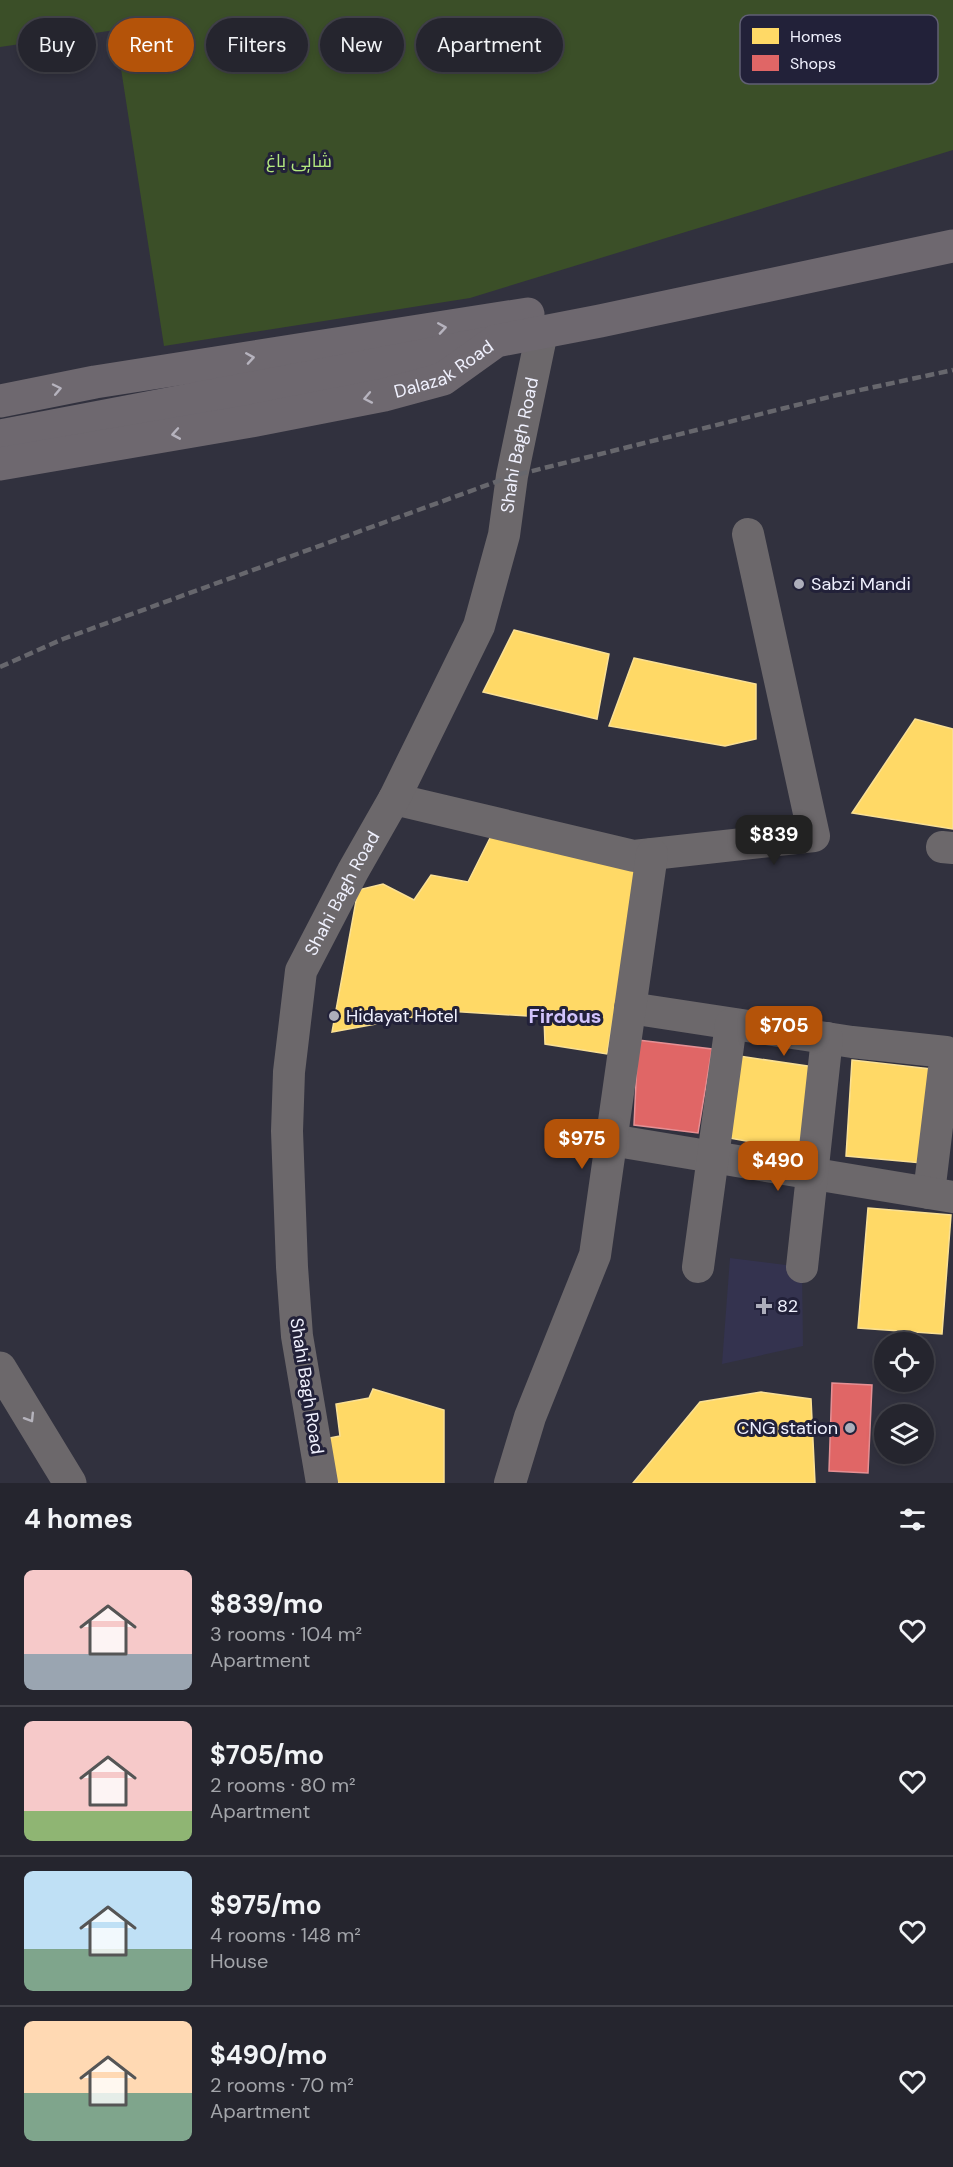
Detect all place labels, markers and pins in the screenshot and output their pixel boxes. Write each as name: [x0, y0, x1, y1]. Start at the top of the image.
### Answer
place label: Sabzi Mandi: [811, 572, 911, 596]
marker: Sabzi Mandi: [792, 577, 806, 591]
pin: $839: [738, 815, 810, 866]
place label: Hidayat Hotel: [346, 1004, 458, 1028]
pin: $705: [748, 1006, 820, 1057]
marker: Hidayat Hotel: [327, 1009, 341, 1023]
pin: $975: [546, 1119, 618, 1170]
pin: $490: [742, 1141, 814, 1192]
place label: 82: [777, 1294, 798, 1318]
marker: 82: [755, 1297, 773, 1315]
place label: CNG station: [737, 1416, 838, 1440]
marker: CNG station: [843, 1421, 857, 1435]

